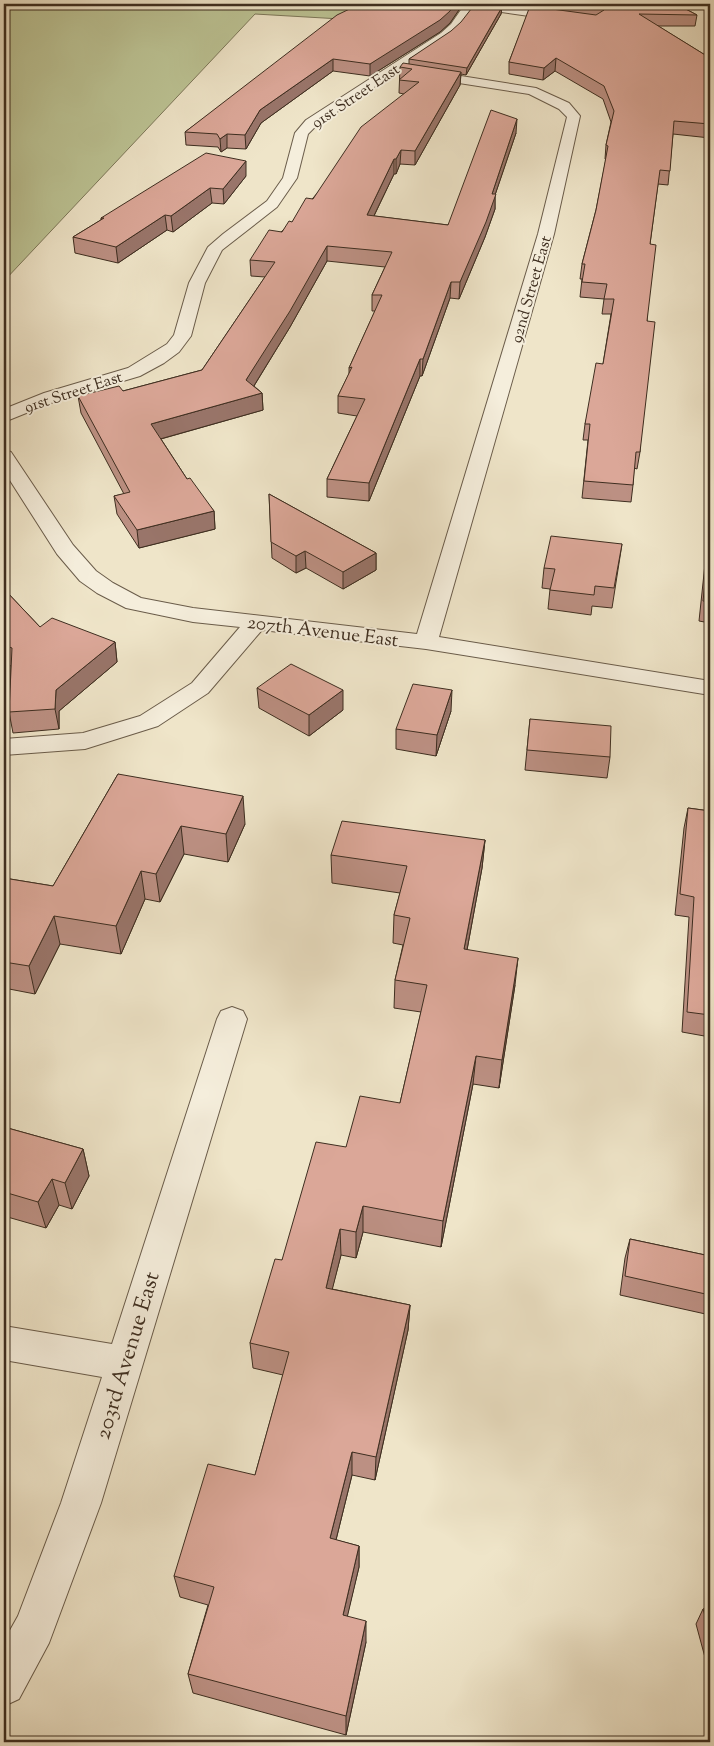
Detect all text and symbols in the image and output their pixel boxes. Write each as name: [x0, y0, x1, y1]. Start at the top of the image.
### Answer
street label: 91st Street East: [308, 59, 406, 135]
street label: 92nd Street East: [506, 233, 559, 346]
street label: 91st Street East: [22, 367, 126, 420]
street label: 207th Avenue East: [246, 610, 400, 655]
street label: 203rd Avenue East: [88, 1268, 170, 1444]

